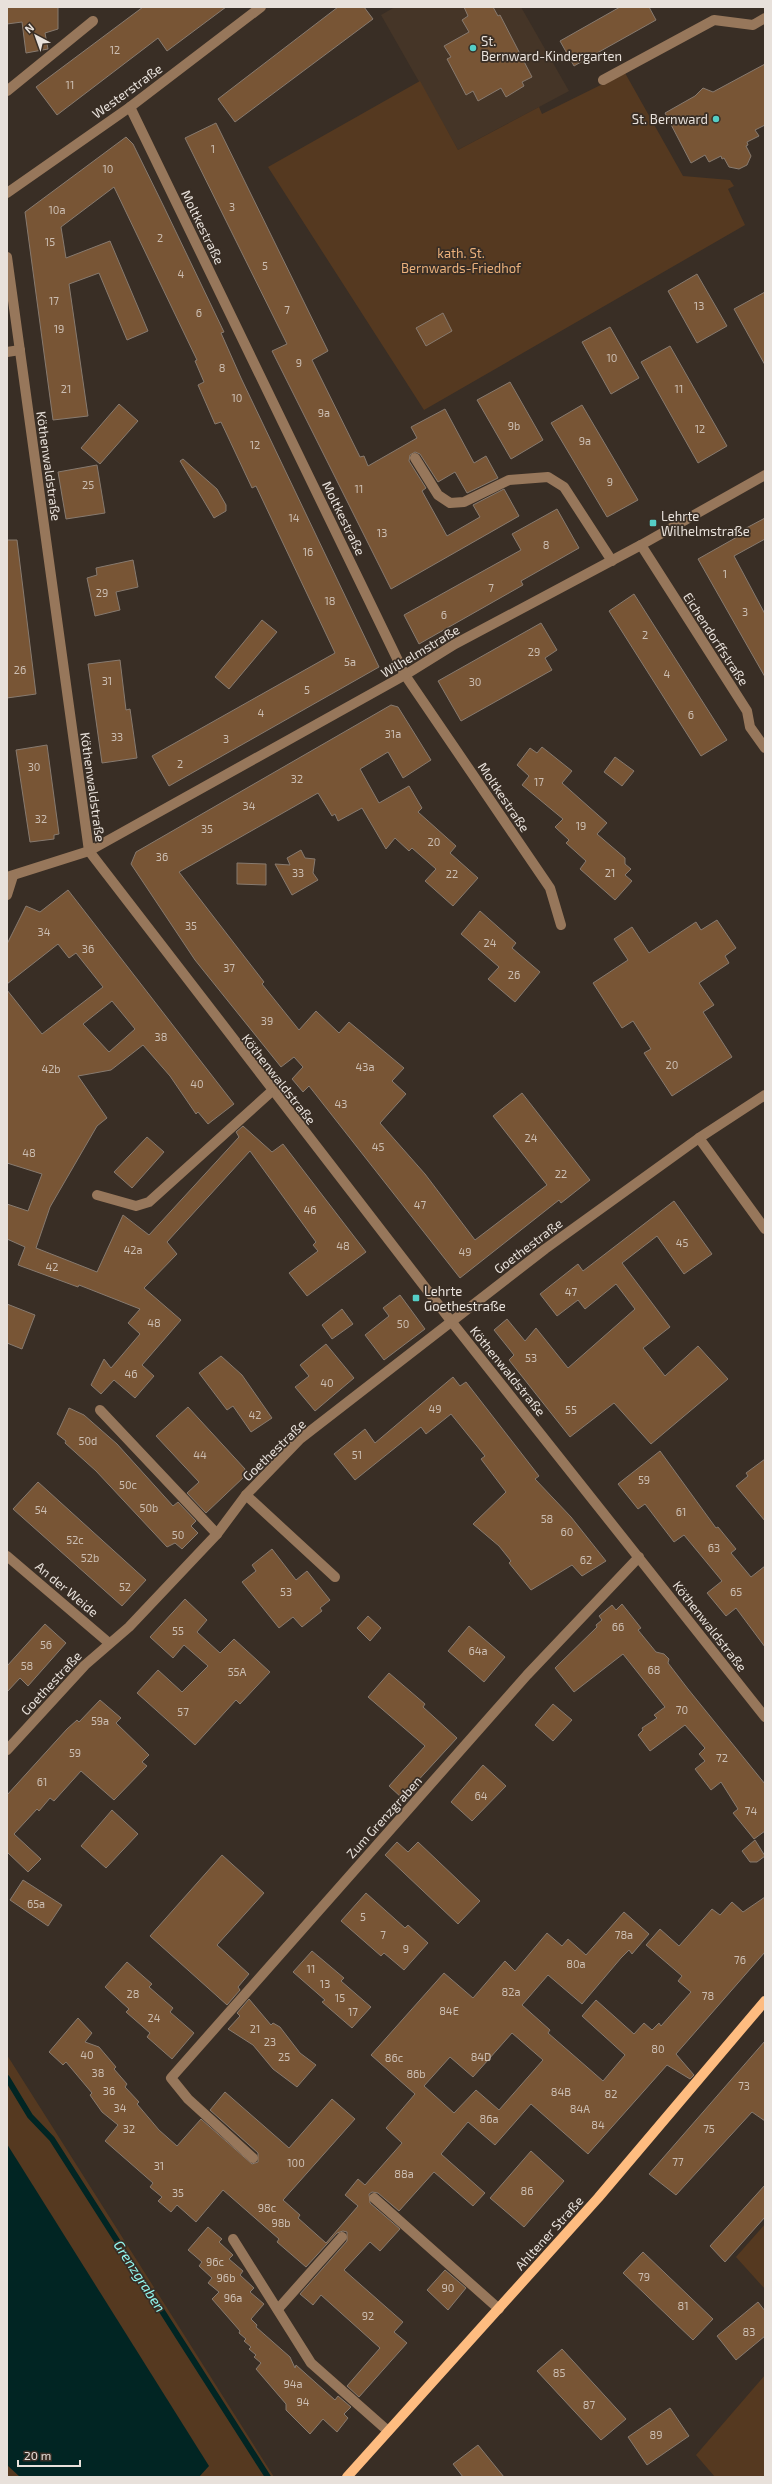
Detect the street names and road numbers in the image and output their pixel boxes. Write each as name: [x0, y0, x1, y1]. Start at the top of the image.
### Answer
street label: Westerstraße: [89, 60, 165, 122]
street label: Moltkestraße: [178, 187, 228, 267]
street label: Köthenwaldstraße: [33, 410, 65, 522]
street label: Moltkestraße: [319, 478, 369, 558]
street label: Eichendorffstraße: [680, 589, 752, 689]
street label: Wilhelmstraße: [378, 621, 462, 681]
street label: Köthenwaldstraße: [77, 731, 109, 843]
street label: Moltkestraße: [475, 759, 533, 835]
street label: Köthenwaldstraße: [239, 1030, 319, 1128]
street label: Goethestraße: [491, 1215, 565, 1277]
street label: Köthenwaldstraße: [467, 1323, 549, 1419]
street label: Goethestraße: [239, 1416, 309, 1484]
street label: An der Weide: [32, 1558, 102, 1620]
street label: Köthenwaldstraße: [670, 1577, 750, 1675]
street label: Goethestraße: [17, 1648, 85, 1718]
street label: Zum Grenzgraben: [343, 1773, 425, 1861]
street label: Ahltener Straße: [512, 2193, 586, 2273]

